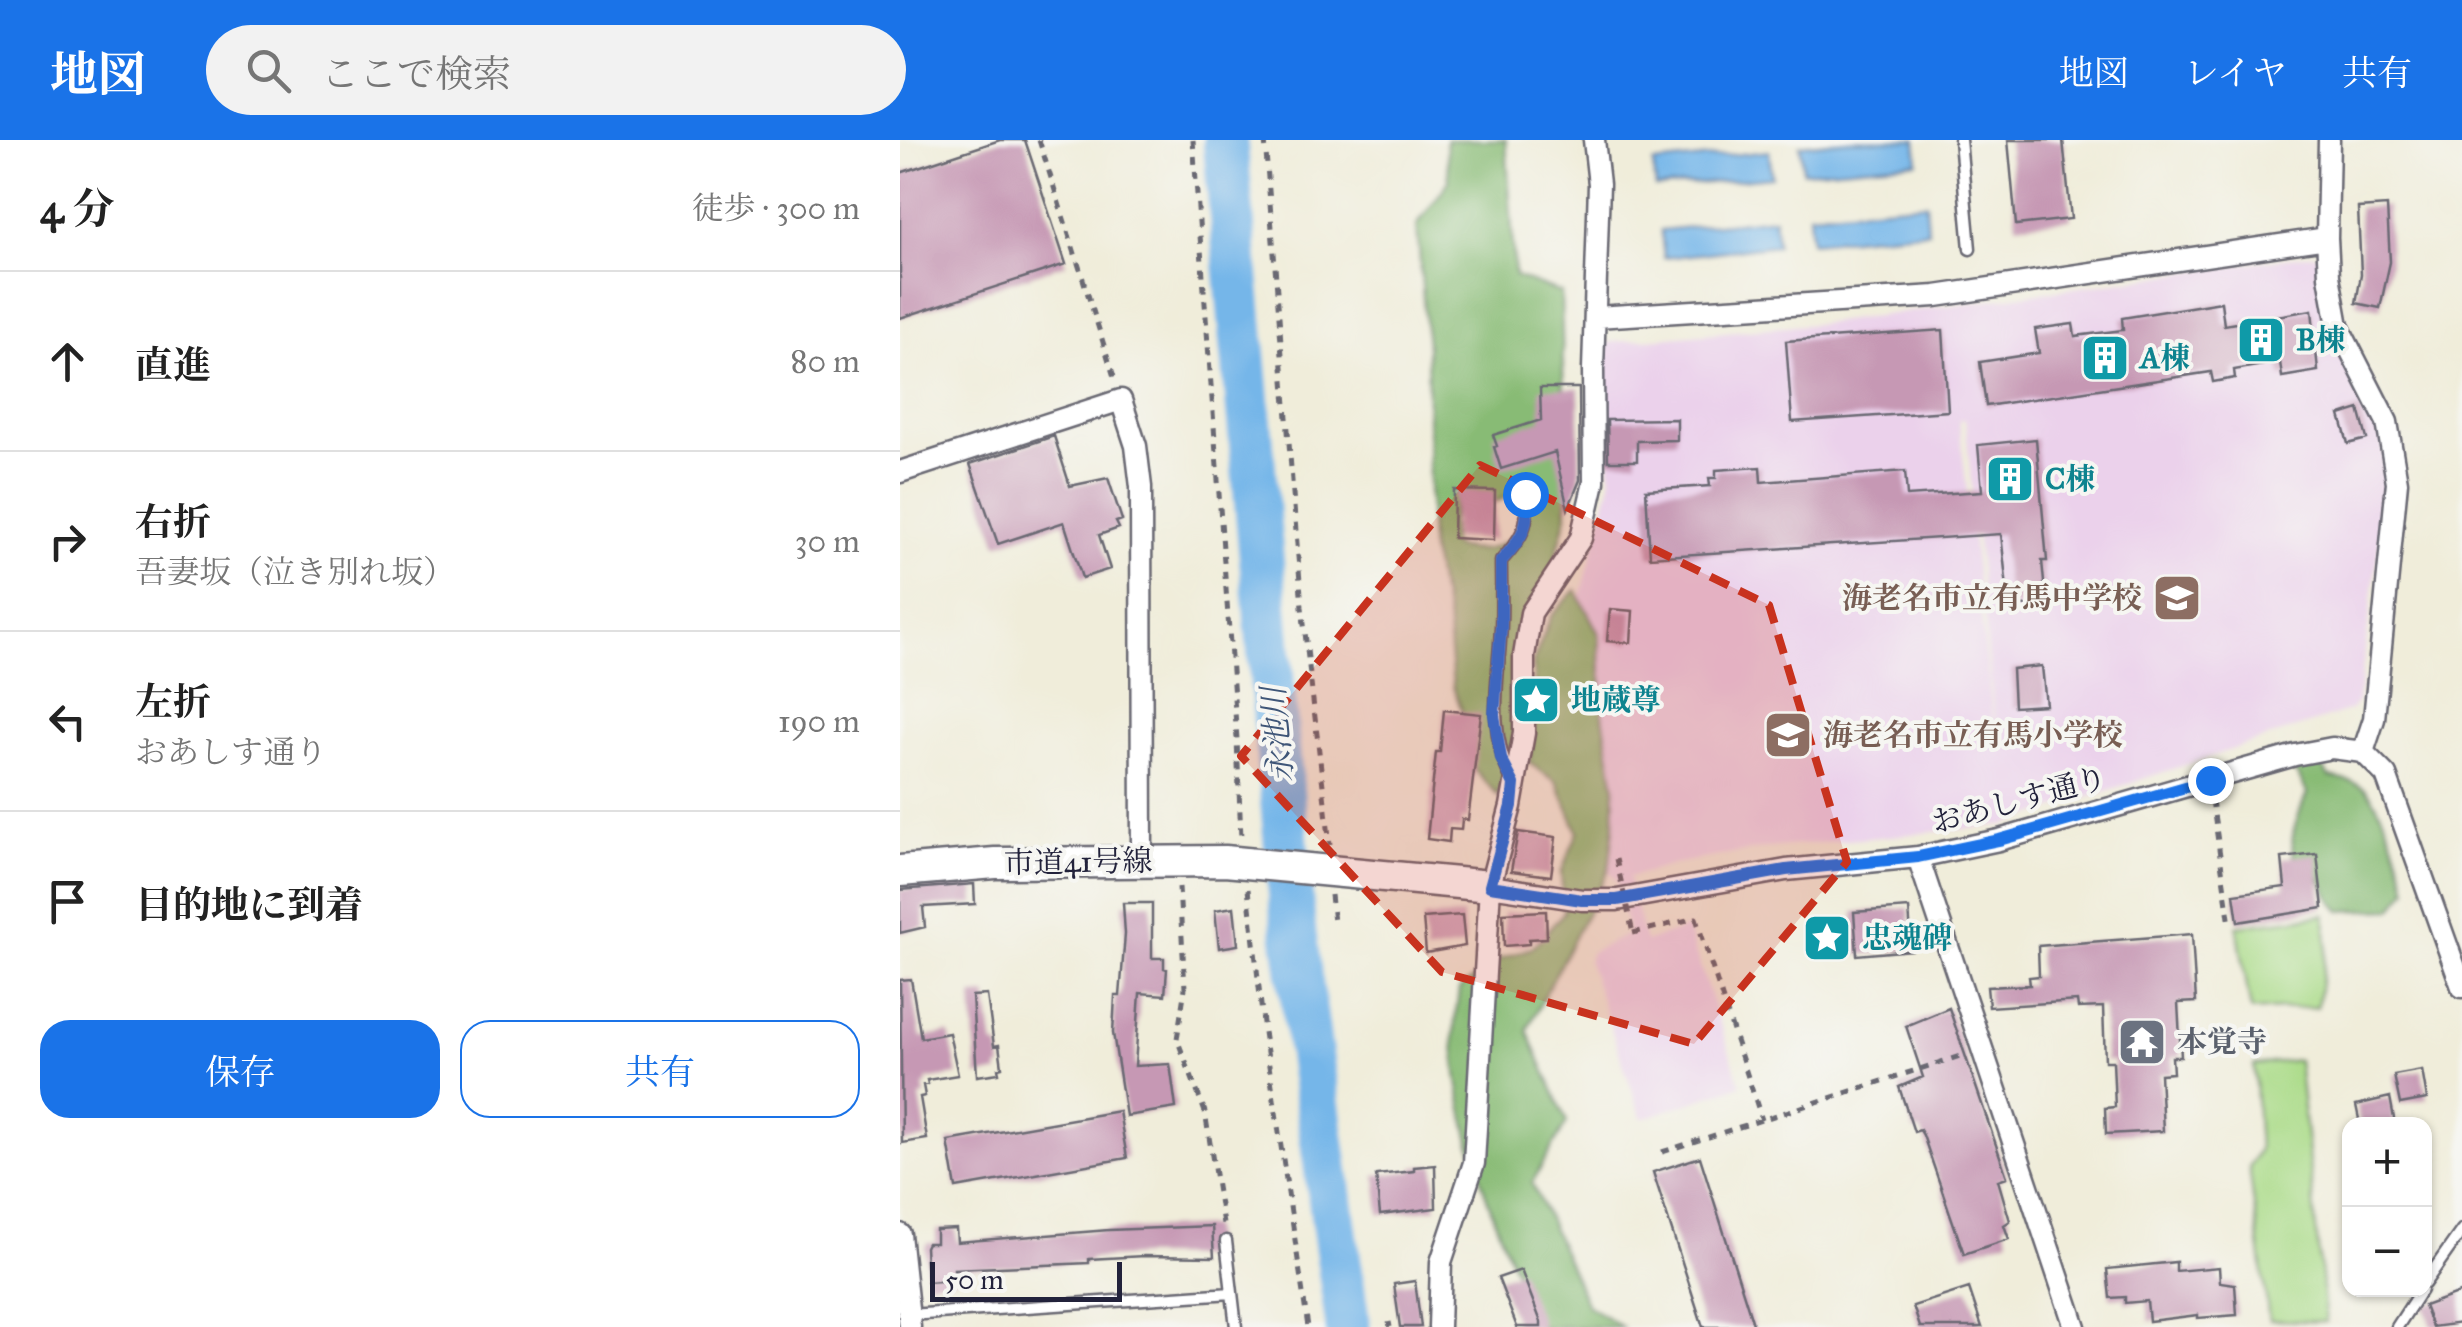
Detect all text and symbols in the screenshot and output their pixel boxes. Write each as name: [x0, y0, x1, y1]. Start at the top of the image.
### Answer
search box: [206, 25, 906, 115]
icon: search: [241, 43, 296, 98]
text: 地図: [50, 45, 146, 104]
text: ここで検索: [321, 51, 511, 97]
text: 地図: [2059, 52, 2129, 95]
text: レイヤ: [2184, 52, 2287, 95]
text: 共有: [2342, 52, 2412, 95]
text: 4 分: [40, 183, 114, 235]
text: 徒歩 · 300 m: [691, 189, 860, 228]
building icon: B棟: [2235, 314, 2287, 366]
place label: B棟: [2296, 322, 2346, 358]
building icon: A棟: [2079, 332, 2131, 384]
icon: ahead: [40, 334, 95, 389]
place label: A棟: [2138, 340, 2190, 376]
text: 直進: [135, 342, 211, 388]
text: 80 m: [791, 342, 860, 381]
building icon: C棟: [1984, 453, 2036, 505]
place label: C棟: [2045, 461, 2095, 497]
route start: [1503, 472, 1549, 518]
text: 右折: [135, 499, 211, 545]
icon: right: [40, 514, 95, 569]
text: 30 m: [795, 522, 860, 561]
text: 吾妻坂（泣き別れ坂）: [135, 553, 455, 592]
school or university icon: 海老名市立有馬中学校: [2151, 572, 2203, 624]
place label: 海老名市立有馬中学校: [1842, 580, 2142, 616]
place icon: 地蔵尊: [1510, 674, 1562, 726]
text: 左折: [135, 679, 211, 725]
water label: 永池川: [1254, 682, 1301, 784]
place label: 地蔵尊: [1571, 682, 1661, 718]
icon: left: [40, 694, 95, 749]
text: 190 m: [778, 702, 860, 741]
school or university icon: 海老名市立有馬小学校: [1762, 709, 1814, 761]
place label: 海老名市立有馬小学校: [1823, 717, 2123, 753]
text: おあしす通り: [135, 733, 327, 772]
route end: [2188, 758, 2234, 804]
street label: おあしす通り: [1927, 759, 2111, 841]
street label: 市道41号線: [1003, 843, 1153, 881]
icon: arrive: [40, 874, 95, 929]
text: 目的地に到着: [135, 882, 363, 928]
place icon: 忠魂碑: [1801, 912, 1853, 964]
place label: 忠魂碑: [1862, 920, 1952, 956]
temple icon: 本覚寺: [2116, 1016, 2168, 1068]
button: 保存: [40, 1020, 440, 1118]
button: 共有: [460, 1020, 860, 1118]
place label: 本覚寺: [2177, 1024, 2267, 1060]
map controls: [2342, 1117, 2432, 1297]
button: +: [2342, 1117, 2432, 1207]
button: −: [2342, 1207, 2432, 1297]
scale bar: [930, 1257, 1122, 1302]
text: 50 m: [945, 1262, 1004, 1297]

